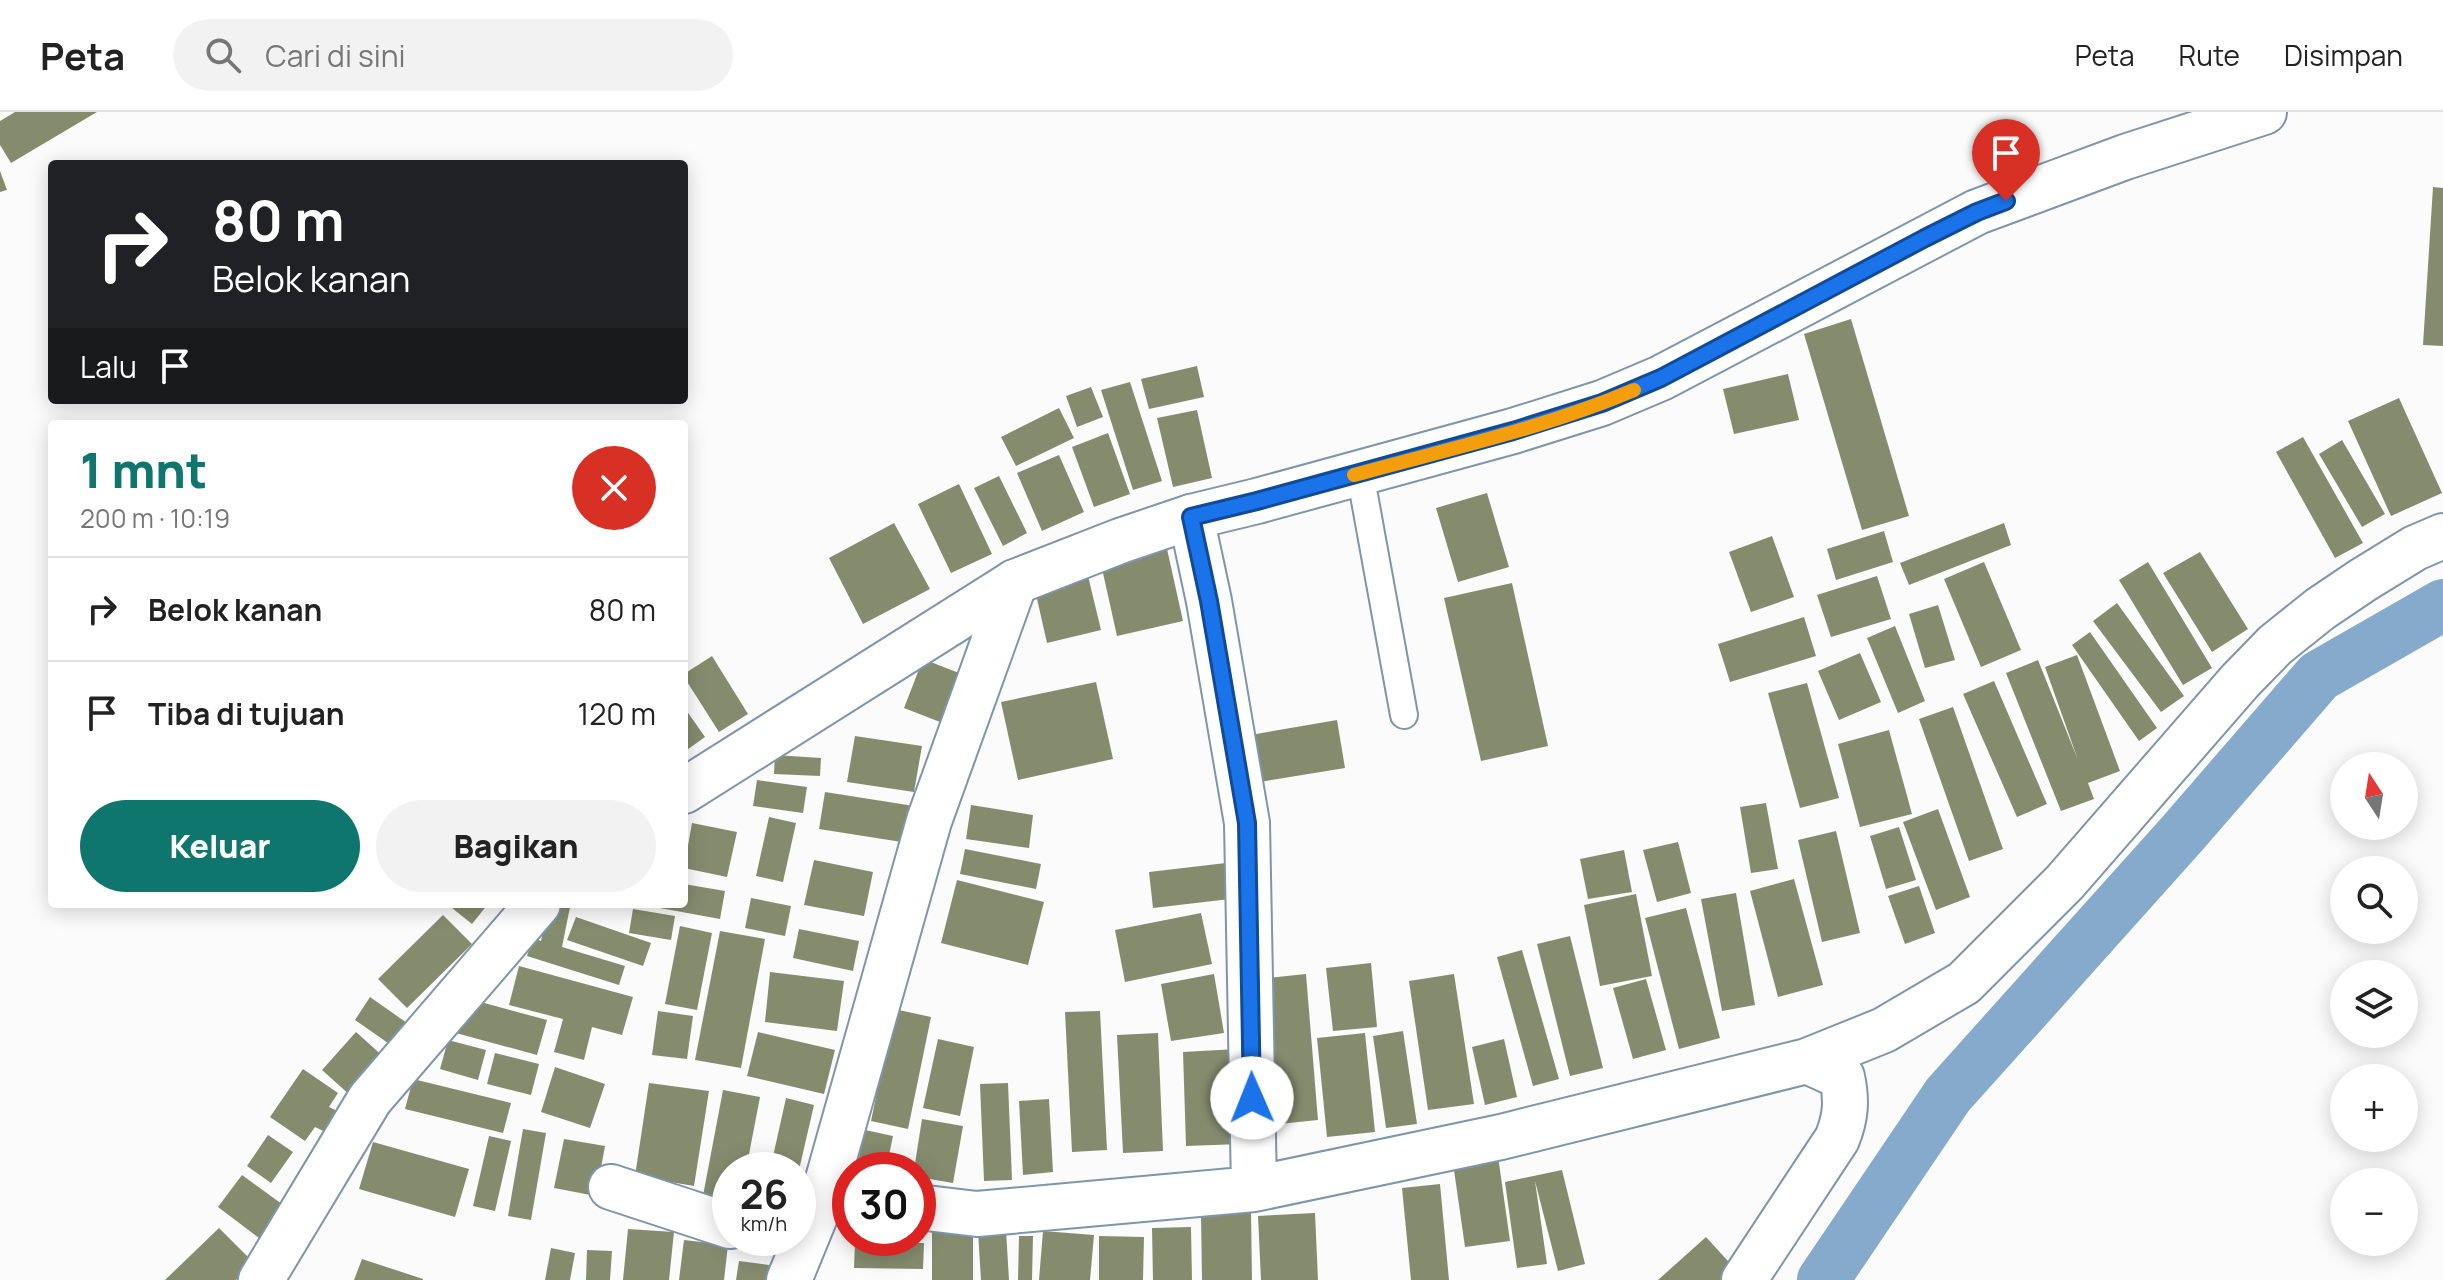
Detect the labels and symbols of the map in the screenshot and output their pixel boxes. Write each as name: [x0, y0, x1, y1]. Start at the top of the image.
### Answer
pin: [1972, 119, 2040, 201]
north arrow: [2330, 752, 2418, 840]
position arrow: [1210, 1056, 1294, 1140]
speed limit sign: 30: [832, 1152, 936, 1256]

